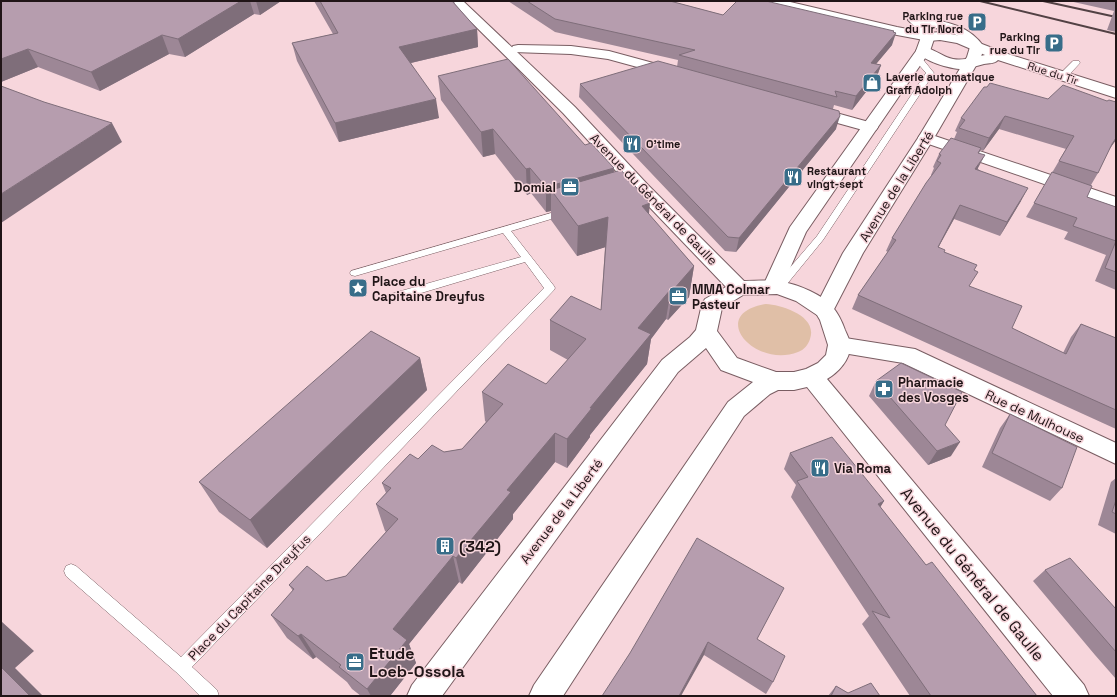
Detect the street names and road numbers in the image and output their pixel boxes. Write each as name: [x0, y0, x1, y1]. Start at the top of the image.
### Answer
street label: Rue du Tir: [1026, 58, 1080, 88]
street label: Avenue de la Liberté: [855, 128, 937, 245]
street label: Avenue du Général de Gaulle: [586, 130, 721, 269]
street label: Rue de Mulhouse: [982, 386, 1087, 447]
street label: Avenue de la Liberté: [516, 455, 607, 567]
street label: Avenue du Général de Gaulle: [896, 483, 1049, 666]
street label: Place du Capitaine Dreyfus: [184, 530, 314, 664]

